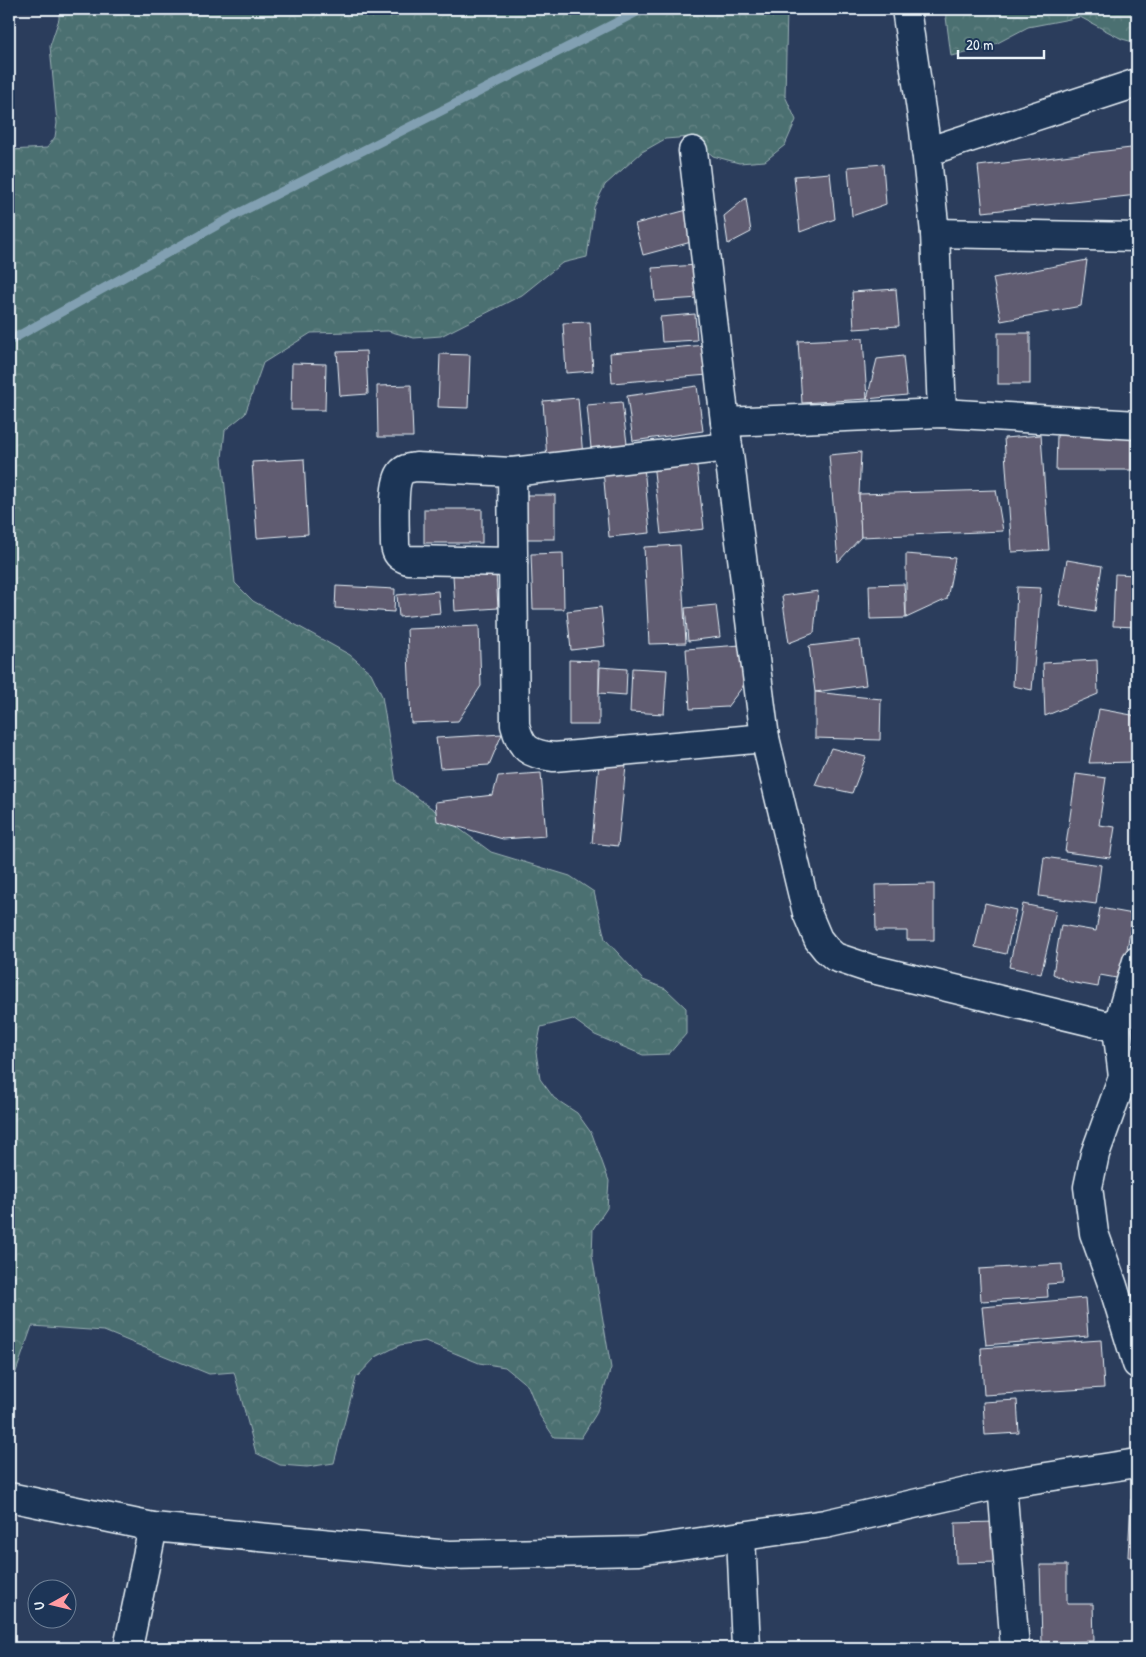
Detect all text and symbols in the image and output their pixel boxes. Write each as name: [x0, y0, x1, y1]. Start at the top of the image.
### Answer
scale bar: [958, 28, 1045, 60]
text: 20 m: [966, 34, 993, 55]
north arrow: [28, 1580, 78, 1630]
text: U: [29, 1600, 49, 1611]

